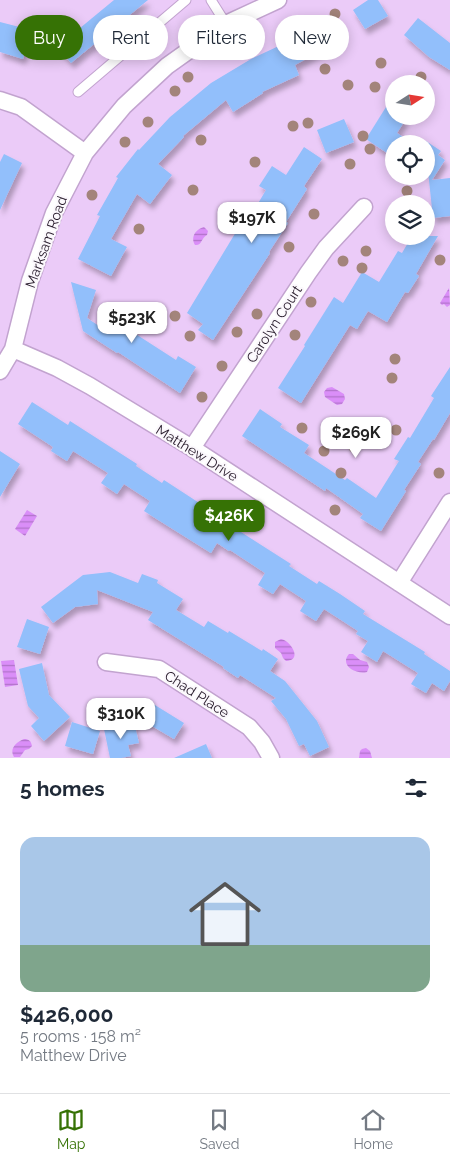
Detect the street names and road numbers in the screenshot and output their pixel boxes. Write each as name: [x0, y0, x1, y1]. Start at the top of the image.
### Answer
street label: Marksam Road: [22, 194, 70, 290]
street label: Carolyn Court: [243, 282, 305, 366]
street label: Matthew Drive: [153, 421, 241, 485]
street label: Chad Place: [162, 667, 232, 721]

